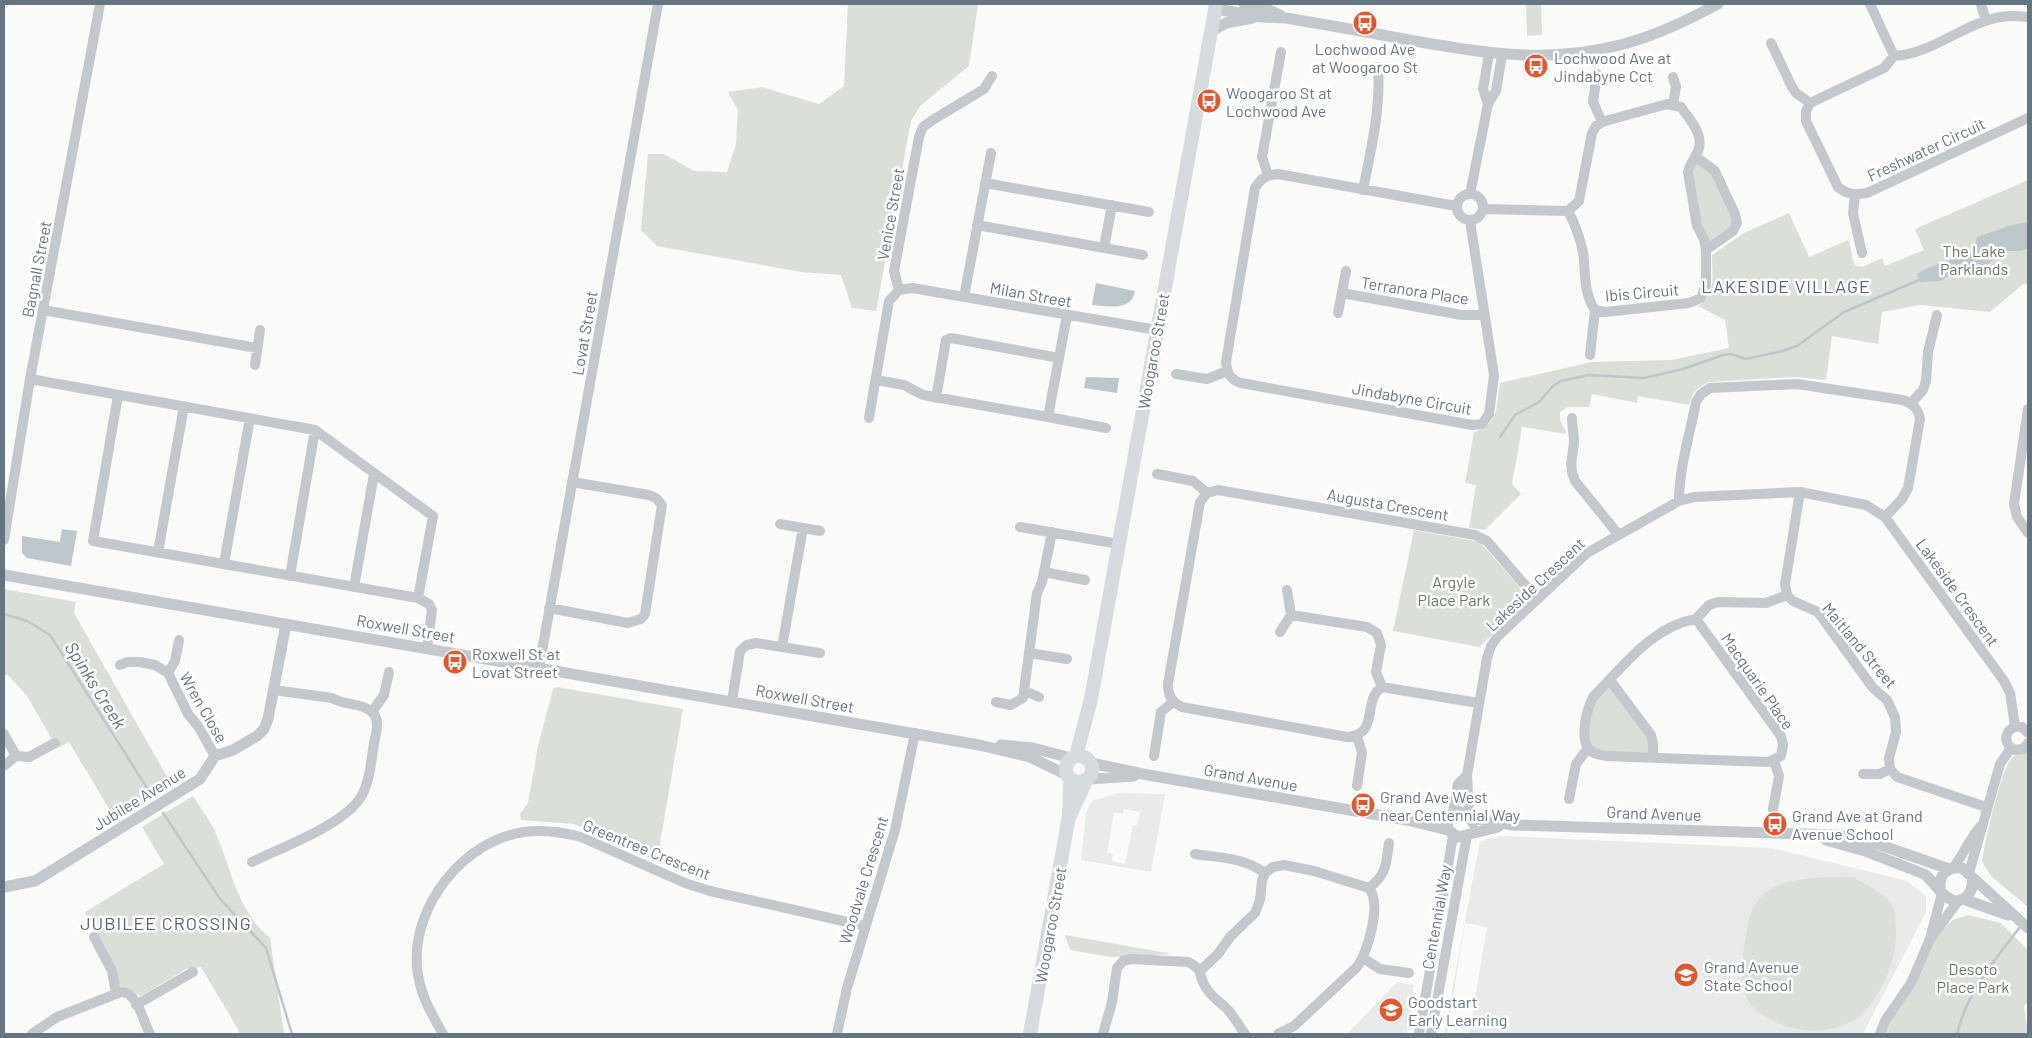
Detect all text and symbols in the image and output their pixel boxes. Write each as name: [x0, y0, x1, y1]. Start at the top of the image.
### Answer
bus stop icon: Lochwood Ave at Woogaroo St: [1352, 10, 1378, 36]
place label: Lochwood Ave at Woogaroo St: [1312, 39, 1418, 76]
place label: Lochwood Ave at Jindabyne Cct: [1554, 48, 1672, 85]
bus stop icon: Lochwood Ave at Jindabyne Cct: [1523, 53, 1549, 79]
place label: Woogaroo St at Lochwood Ave: [1226, 83, 1332, 120]
bus stop icon: Woogaroo St at Lochwood Ave: [1196, 88, 1222, 114]
street label: Freshwater Circuit: [1864, 113, 1988, 185]
street label: Venice Street: [873, 166, 907, 262]
street label: Bagnall Street: [17, 219, 55, 319]
park label: The Lake Parklands: [1940, 241, 2008, 278]
street label: Terranora Place: [1360, 272, 1470, 308]
district label: LAKESIDE VILLAGE: [1701, 275, 1871, 297]
street label: Milan Street: [989, 277, 1073, 311]
street label: Ibis Circuit: [1604, 279, 1680, 305]
street label: Lovat Street: [567, 289, 601, 377]
street label: Woogaroo Street: [1133, 291, 1173, 411]
street label: Jindabyne Circuit: [1351, 378, 1473, 418]
street label: Augusta Crescent: [1326, 484, 1450, 524]
street label: Lakeside Crescent: [1482, 533, 1588, 635]
street label: Lakeside Crescent: [1913, 534, 2003, 650]
park label: Argyle Place Park: [1418, 572, 1490, 609]
street label: Maitland Street: [1819, 598, 1901, 692]
street label: Roxwell Street: [355, 610, 457, 646]
street label: Macquarie Place: [1718, 629, 1798, 733]
water label: Spinks Creek: [61, 637, 132, 733]
place label: Roxwell St at Lovat Street: [472, 644, 561, 681]
bus stop icon: Roxwell St at Lovat Street: [442, 649, 468, 675]
street label: Wren Close: [176, 668, 232, 746]
street label: Roxwell Street: [754, 680, 856, 716]
street label: Grand Avenue: [1203, 759, 1299, 795]
street label: Jubilee Avenue: [89, 762, 189, 834]
place label: Grand Ave West near Centennial Way: [1380, 787, 1521, 824]
bus stop icon: Grand Ave West near Centennial Way: [1350, 792, 1376, 818]
street label: Grand Avenue: [1606, 802, 1702, 824]
place label: Grand Ave at Grand Avenue School: [1792, 806, 1923, 843]
bus stop icon: Grand Ave at Grand Avenue School: [1762, 811, 1788, 837]
street label: Woodvale Crescent: [834, 814, 892, 946]
street label: Greentree Crescent: [580, 815, 714, 883]
street label: Centennial Way: [1417, 863, 1455, 971]
street label: Woogaroo Street: [1030, 865, 1070, 985]
district label: JUBILEE CROSSING: [80, 912, 252, 934]
place label: Grand Avenue State School: [1704, 957, 1799, 994]
park label: Desoto Place Park: [1937, 959, 2009, 996]
school or university icon: Grand Avenue State School: [1673, 962, 1699, 988]
place label: Goodstart Early Learning: [1408, 992, 1507, 1029]
school or university icon: Goodstart Early Learning: [1378, 997, 1404, 1023]

